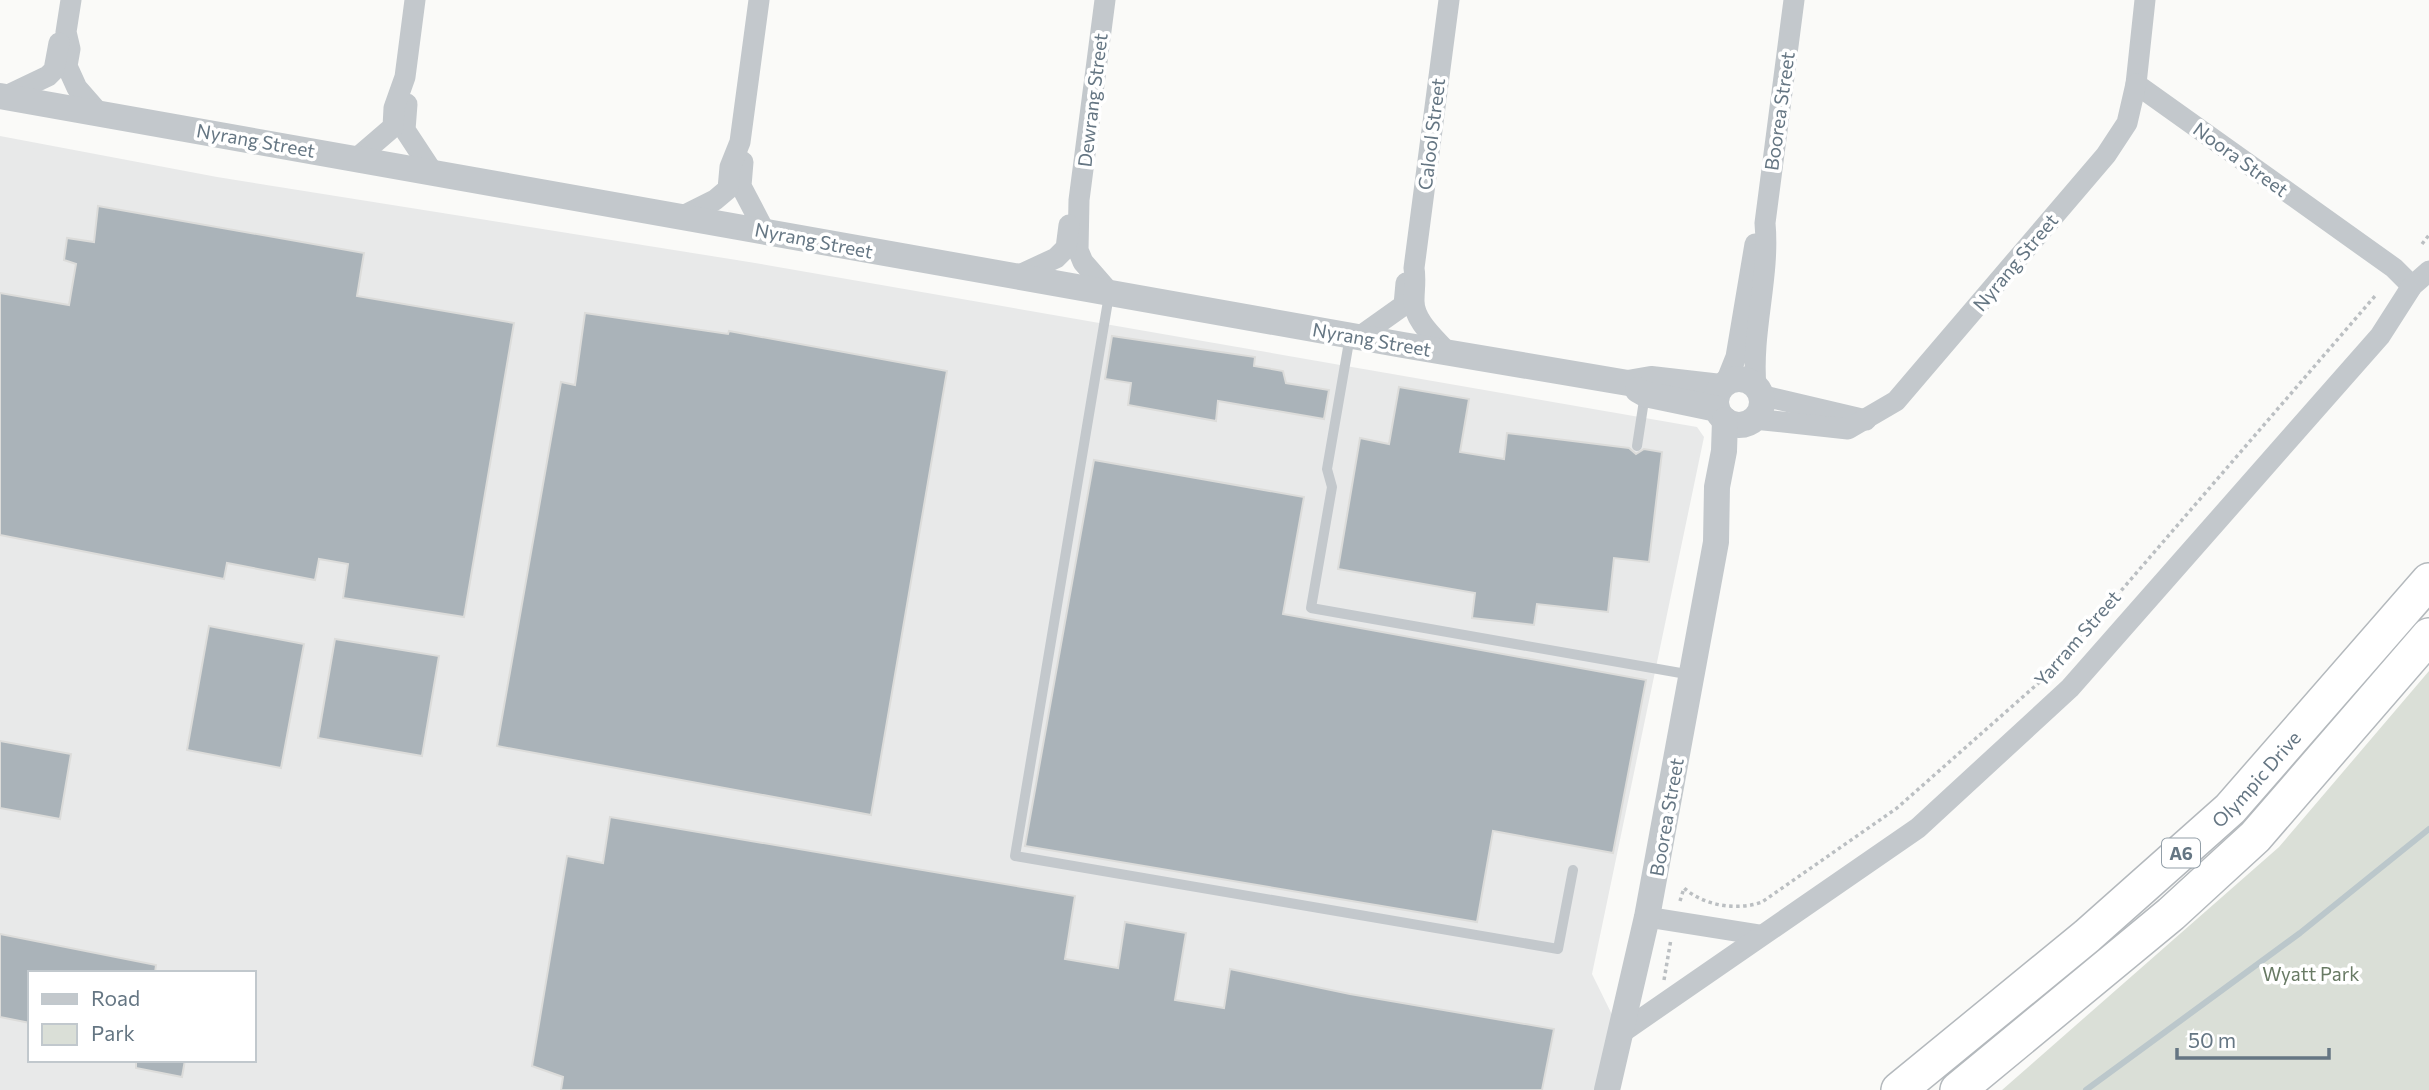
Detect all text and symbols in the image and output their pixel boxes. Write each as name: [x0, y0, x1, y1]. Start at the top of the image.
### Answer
street label: Dewrang Street: [1072, 31, 1112, 168]
street label: Boorea Street: [1759, 50, 1799, 172]
street label: Calool Street: [1413, 76, 1449, 191]
street label: Noora Street: [2189, 117, 2293, 201]
street label: Nyrang Street: [195, 118, 317, 162]
street label: Nyrang Street: [1968, 208, 2063, 315]
street label: Nyrang Street: [753, 217, 875, 263]
street label: Nyrang Street: [1311, 317, 1433, 361]
street label: Yarram Street: [2029, 585, 2125, 691]
street label: Olympic Drive: [2206, 726, 2305, 832]
street label: Boorea Street: [1644, 756, 1688, 878]
road number: A6: [2162, 838, 2200, 868]
park label: Wyatt Park: [2262, 962, 2360, 985]
legend: [28, 971, 256, 1062]
text: Road: [91, 985, 140, 1010]
scale bar: [2177, 1016, 2329, 1060]
text: Park: [91, 1020, 135, 1045]
text: 50 m: [2188, 1027, 2236, 1052]

